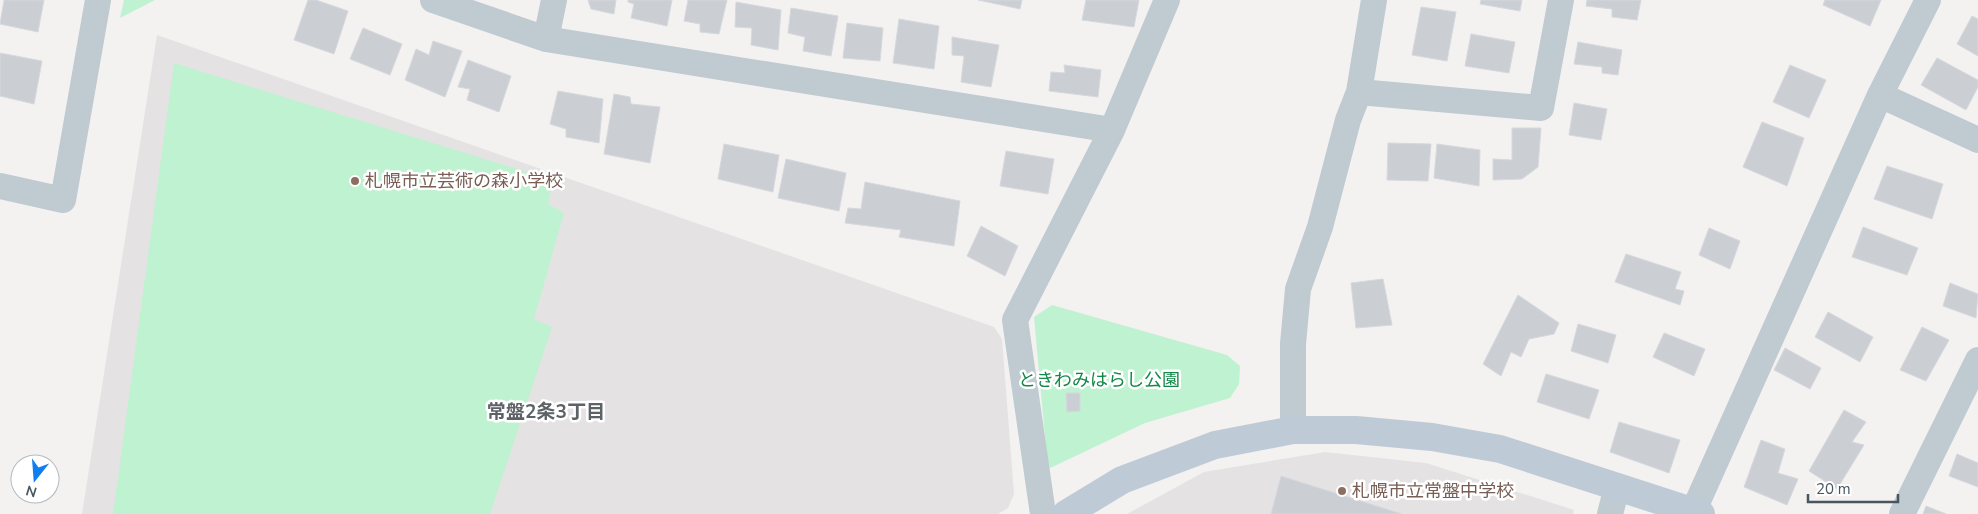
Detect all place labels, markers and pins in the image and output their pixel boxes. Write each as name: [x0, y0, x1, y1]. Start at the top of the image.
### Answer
place label: 札幌市立芸術の森小学校: [365, 169, 563, 193]
marker: 札幌市立芸術の森小学校: [349, 175, 361, 187]
place label: 札幌市立常盤中学校: [1352, 479, 1514, 503]
marker: 札幌市立常盤中学校: [1336, 485, 1348, 497]

